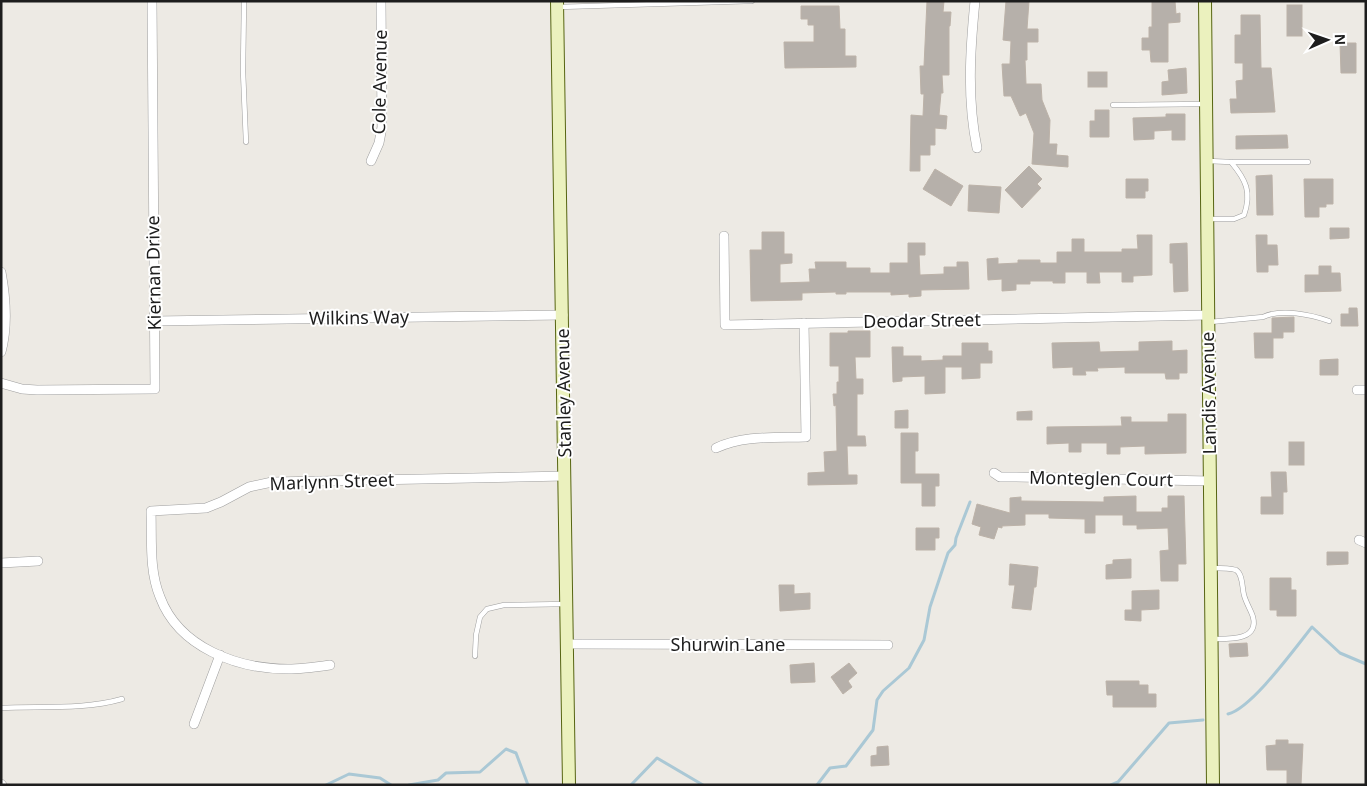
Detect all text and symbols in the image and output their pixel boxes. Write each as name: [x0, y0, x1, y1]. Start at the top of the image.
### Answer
north arrow: [1302, 15, 1352, 65]
street label: Cole Avenue: [366, 29, 392, 135]
text: N: [1331, 34, 1350, 46]
street label: Kiernan Drive: [140, 215, 166, 331]
street label: Wilkins Way: [309, 304, 410, 330]
street label: Deodar Street: [863, 307, 982, 333]
street label: Stanley Avenue: [550, 328, 576, 458]
street label: Landis Avenue: [1195, 331, 1221, 455]
street label: Monteglen Court: [1029, 465, 1174, 491]
street label: Marlynn Street: [269, 467, 395, 495]
street label: Shurwin Lane: [671, 632, 785, 656]

